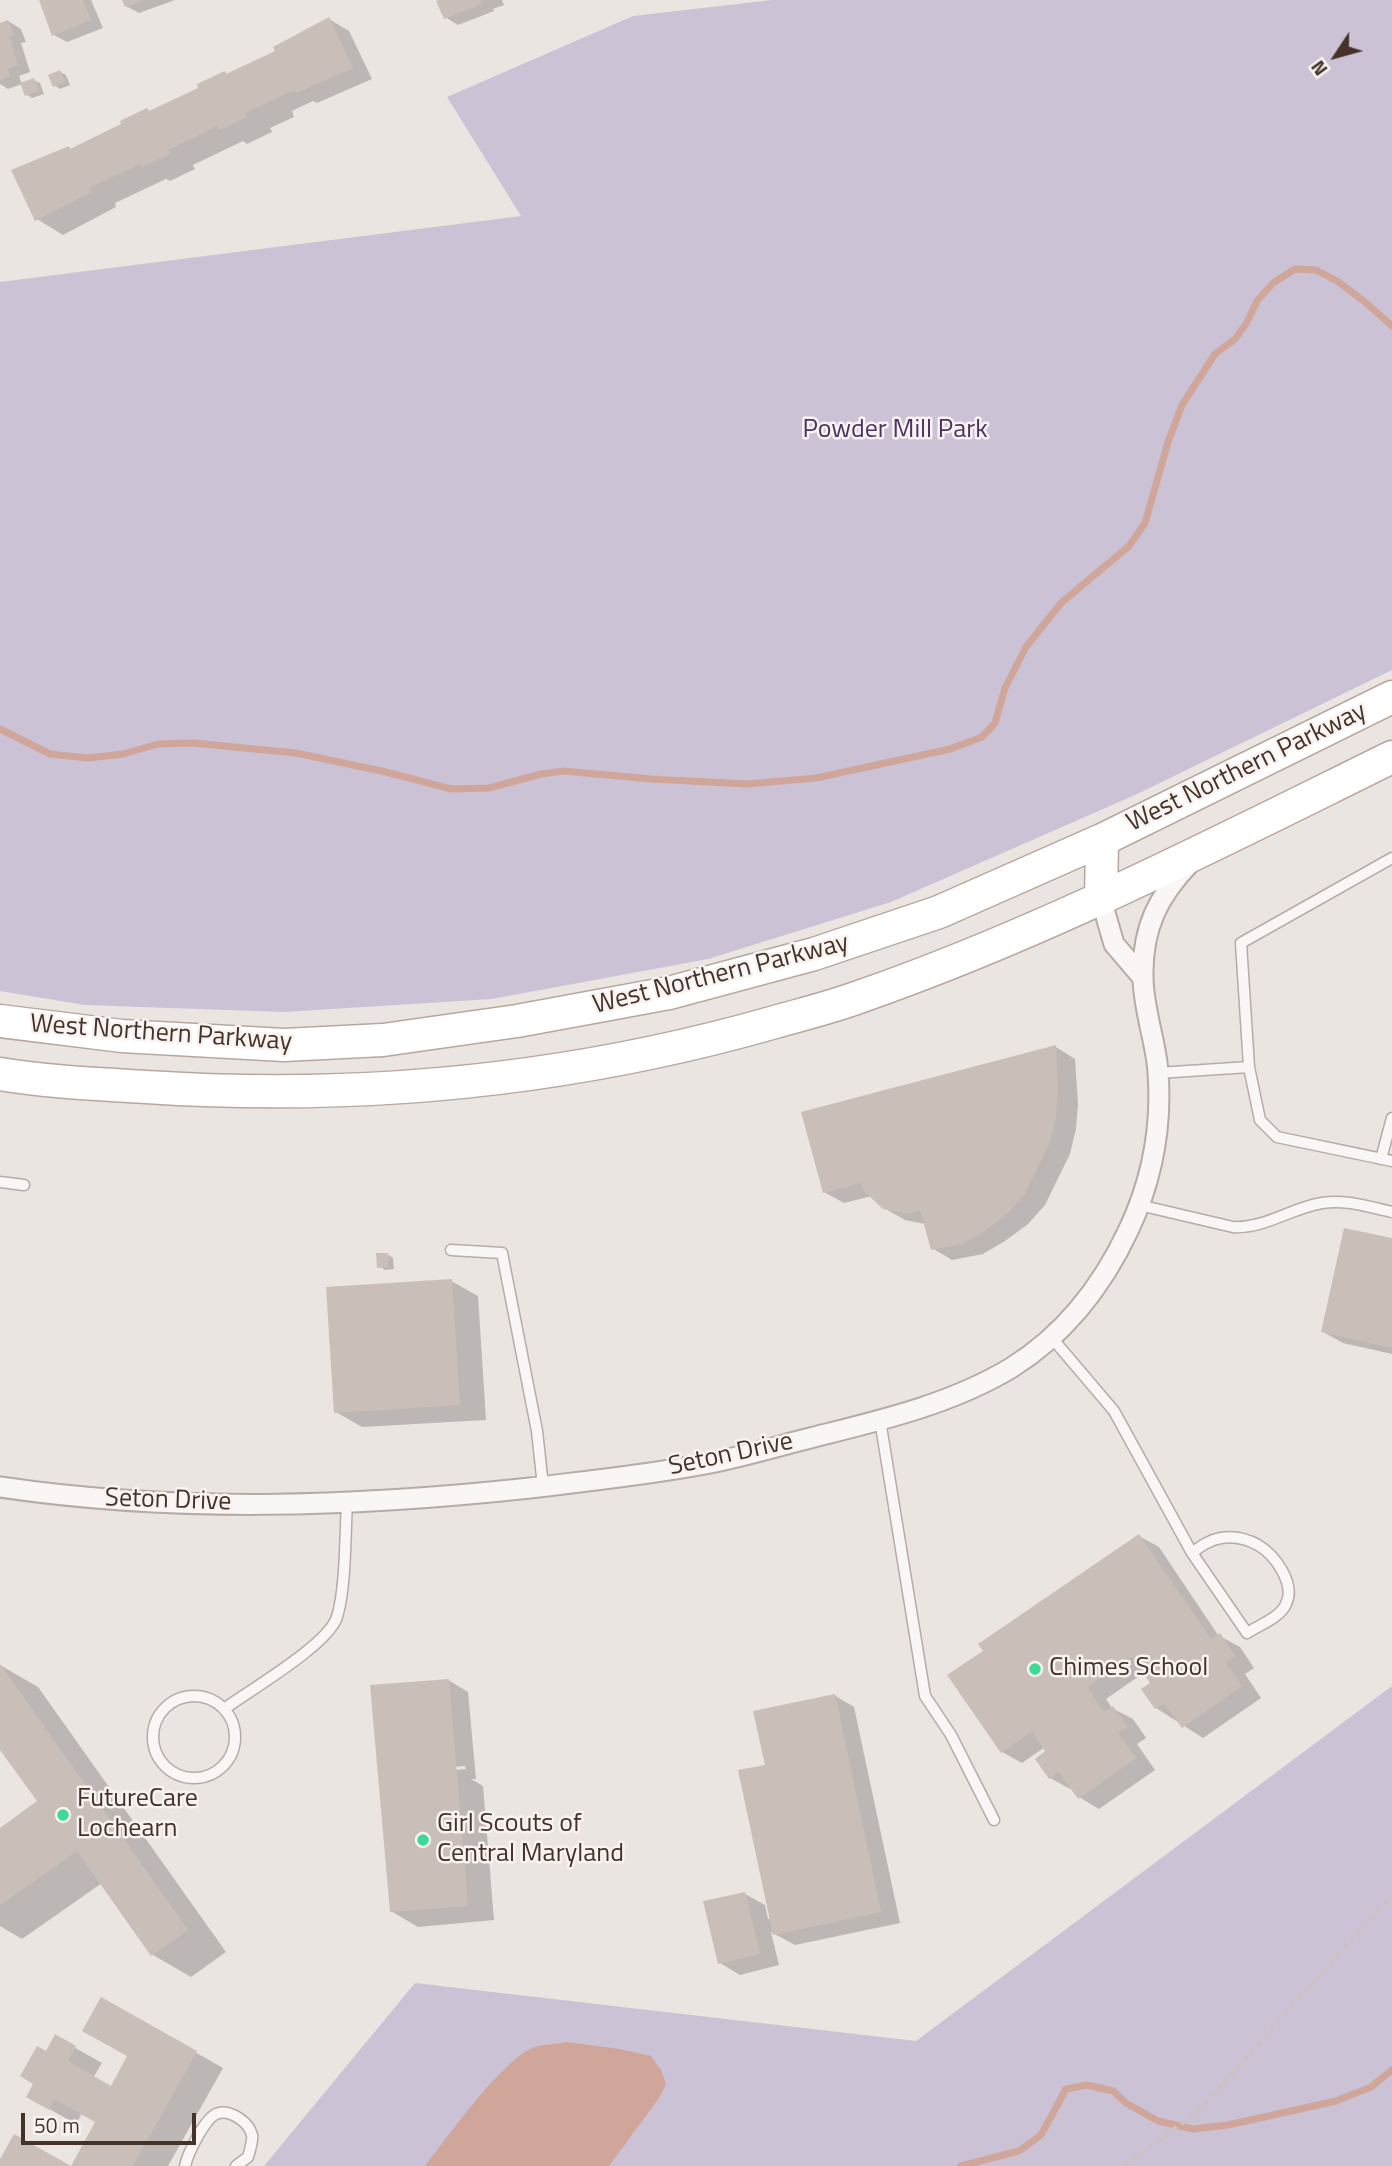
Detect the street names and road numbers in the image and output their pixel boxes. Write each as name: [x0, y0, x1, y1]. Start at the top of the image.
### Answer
street label: West Northern Parkway: [1122, 696, 1372, 840]
street label: West Northern Parkway: [590, 928, 852, 1022]
street label: West Northern Parkway: [29, 1009, 293, 1059]
street label: Seton Drive: [666, 1427, 796, 1483]
street label: Seton Drive: [104, 1483, 232, 1519]

